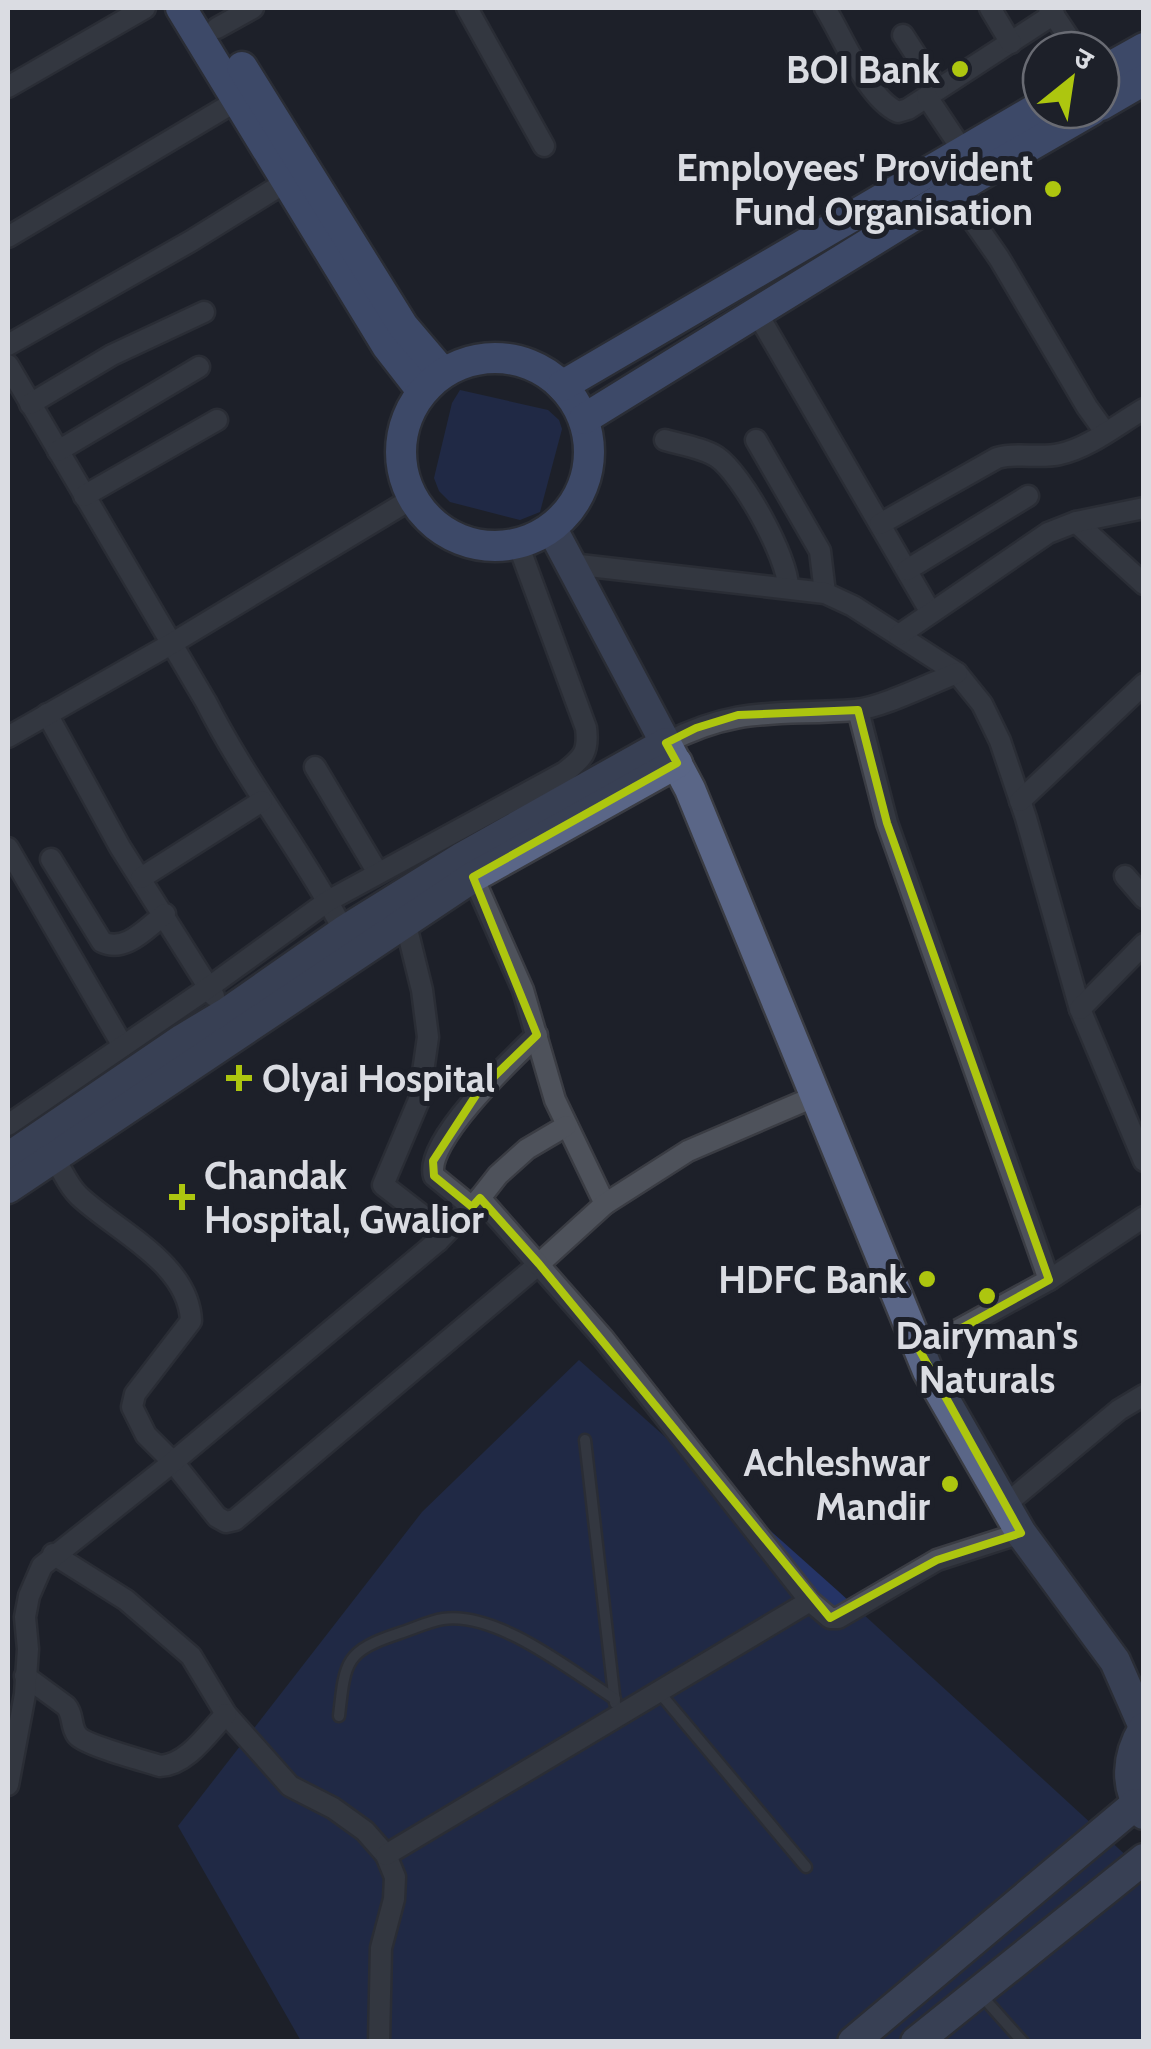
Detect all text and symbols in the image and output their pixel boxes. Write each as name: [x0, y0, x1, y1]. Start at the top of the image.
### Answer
north arrow: [1021, 30, 1121, 130]
text: उ: [1068, 40, 1100, 77]
place label: BOI Bank: [786, 46, 941, 93]
marker: BOI Bank: [949, 58, 971, 80]
place label: Employees' Provident Fund Organisation: [676, 144, 1033, 235]
marker: Employees' Provident Fund Organisation: [1042, 178, 1064, 200]
place label: Olyai Hospital: [262, 1055, 495, 1102]
marker: Olyai Hospital: [226, 1065, 252, 1091]
place label: Chandak Hospital, Gwalior: [204, 1152, 484, 1243]
marker: Chandak Hospital, Gwalior: [169, 1184, 195, 1210]
place label: HDFC Bank: [718, 1256, 908, 1303]
marker: HDFC Bank: [916, 1268, 938, 1290]
marker: Dairyman's Naturals: [976, 1285, 998, 1307]
place label: Dairyman's Naturals: [896, 1312, 1078, 1403]
place label: Achleshwar Mandir: [744, 1439, 930, 1530]
marker: Achleshwar Mandir: [939, 1473, 961, 1495]

